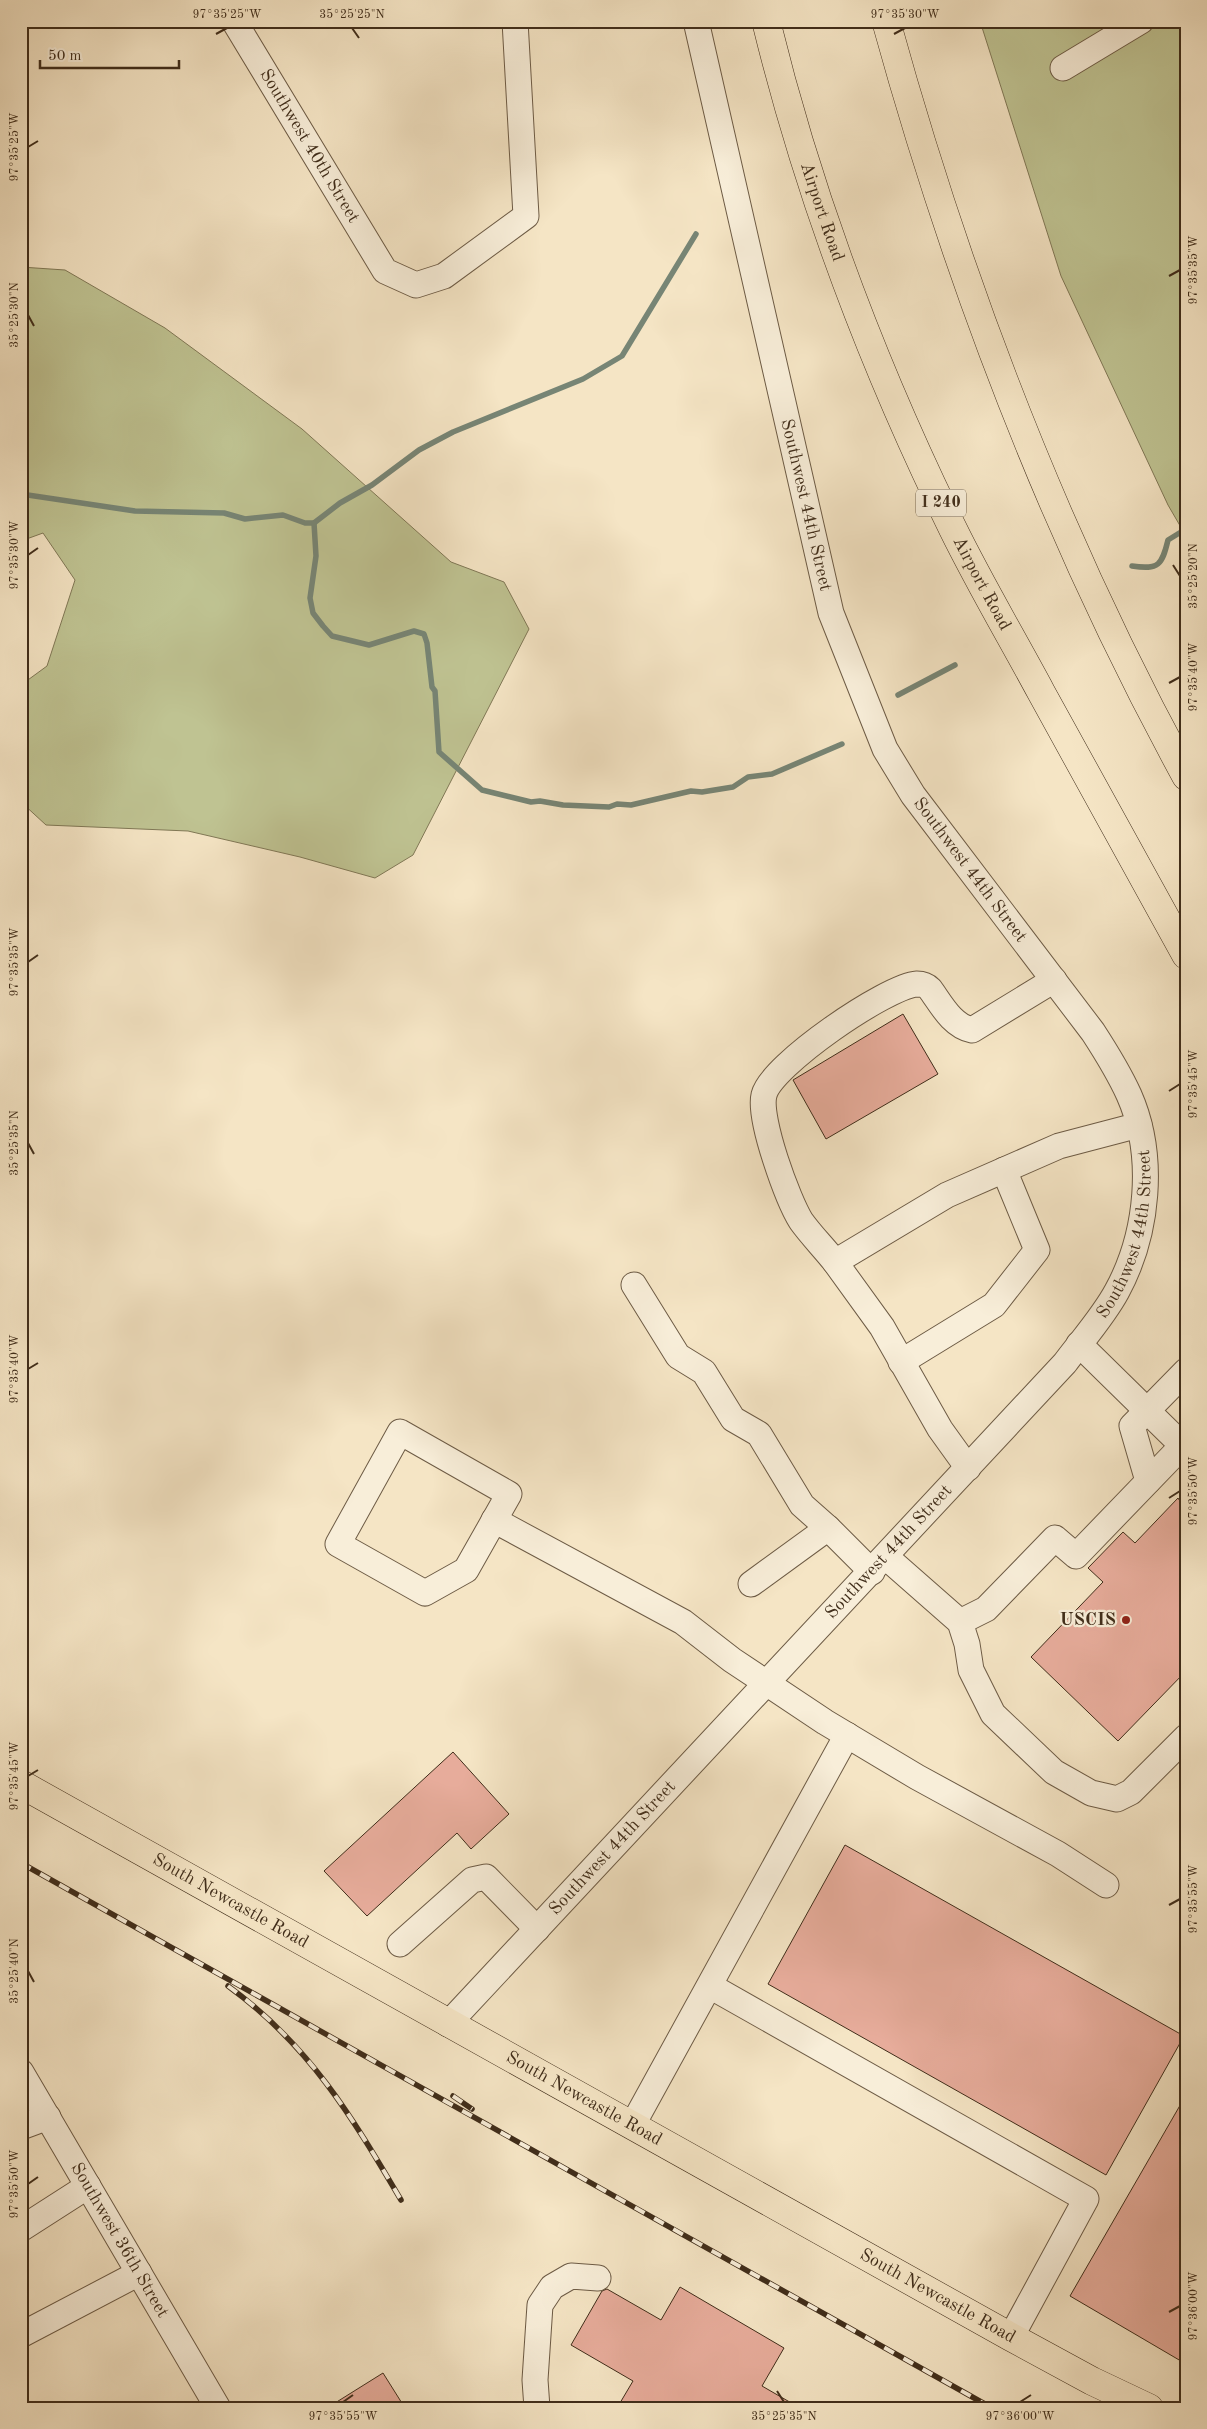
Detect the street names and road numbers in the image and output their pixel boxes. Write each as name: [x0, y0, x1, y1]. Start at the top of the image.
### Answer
street label: Southwest 40th Street: [256, 66, 363, 226]
street label: Airport Road: [797, 160, 847, 264]
street label: Southwest 44th Street: [777, 417, 835, 593]
road number: I 240: [916, 489, 966, 516]
street label: Airport Road: [949, 534, 1014, 633]
street label: Southwest 44th Street: [910, 794, 1030, 946]
street label: Southwest 44th Street: [1093, 1149, 1154, 1322]
street label: Southwest 44th Street: [822, 1481, 956, 1622]
street label: Southwest 44th Street: [546, 1777, 679, 1918]
street label: South Newcastle Road: [150, 1850, 311, 1952]
street label: South Newcastle Road: [503, 2048, 665, 2149]
street label: Southwest 36th Street: [67, 2160, 172, 2321]
street label: South Newcastle Road: [857, 2245, 1019, 2347]

